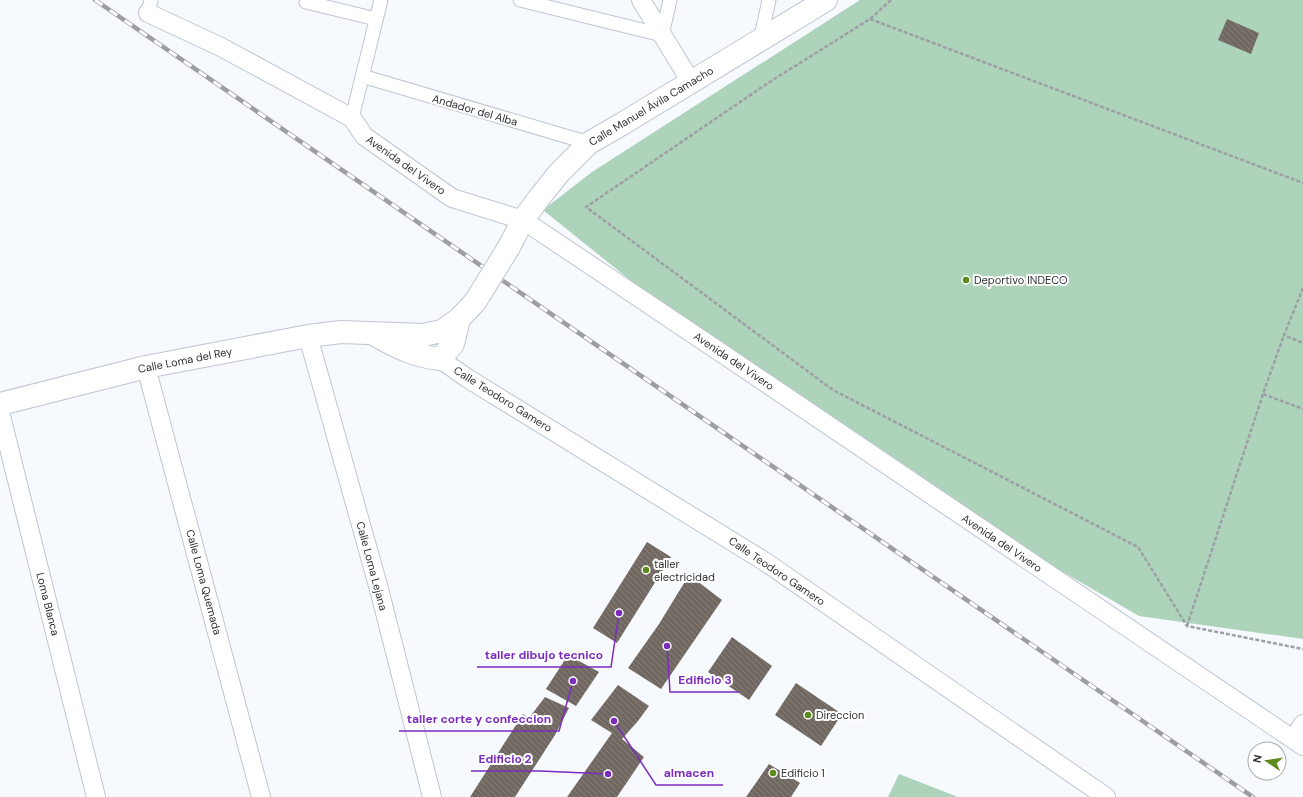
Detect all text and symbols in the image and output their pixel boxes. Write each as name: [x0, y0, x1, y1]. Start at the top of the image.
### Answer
street label: Calle Manuel Ávila Camacho: [586, 63, 716, 149]
street label: Andador del Alba: [431, 91, 519, 129]
street label: Avenida del Vivero: [364, 132, 448, 198]
place label: Deportivo INDECO: [974, 273, 1068, 287]
marker: Deportivo INDECO: [961, 275, 971, 285]
street label: Avenida del Vivero: [691, 329, 777, 393]
street label: Calle Loma del Rey: [137, 344, 233, 376]
street label: Calle Teodoro Gamero: [451, 363, 555, 435]
street label: Avenida del Vivero: [959, 511, 1045, 575]
street label: Calle Loma Lejana: [353, 520, 391, 612]
street label: Calle Loma Quemada: [183, 528, 225, 636]
street label: Calle Teodoro Gamero: [726, 533, 828, 609]
place label: taller electricidad: [654, 557, 715, 584]
marker: taller electricidad: [641, 565, 651, 575]
street label: Loma Blanca: [33, 571, 63, 637]
callout: taller dibujo tecnico: [477, 643, 611, 667]
text: taller dibujo tecnico: [485, 647, 603, 663]
callout: Edificio 3: [670, 668, 739, 692]
text: Edificio 3: [678, 672, 732, 688]
callout: taller corte y confeccion: [399, 707, 559, 731]
place label: Direccion: [816, 708, 864, 722]
marker: Direccion: [803, 710, 813, 720]
text: taller corte y confeccion: [407, 711, 551, 727]
north arrow: [1247, 741, 1287, 781]
callout: Edificio 2: [471, 747, 540, 771]
text: Edificio 2: [478, 751, 532, 767]
text: N: [1250, 753, 1265, 764]
callout: almacen: [656, 761, 723, 785]
text: almacen: [664, 765, 714, 781]
place label: Edificio 1: [781, 766, 825, 780]
marker: Edificio 1: [768, 768, 778, 778]

